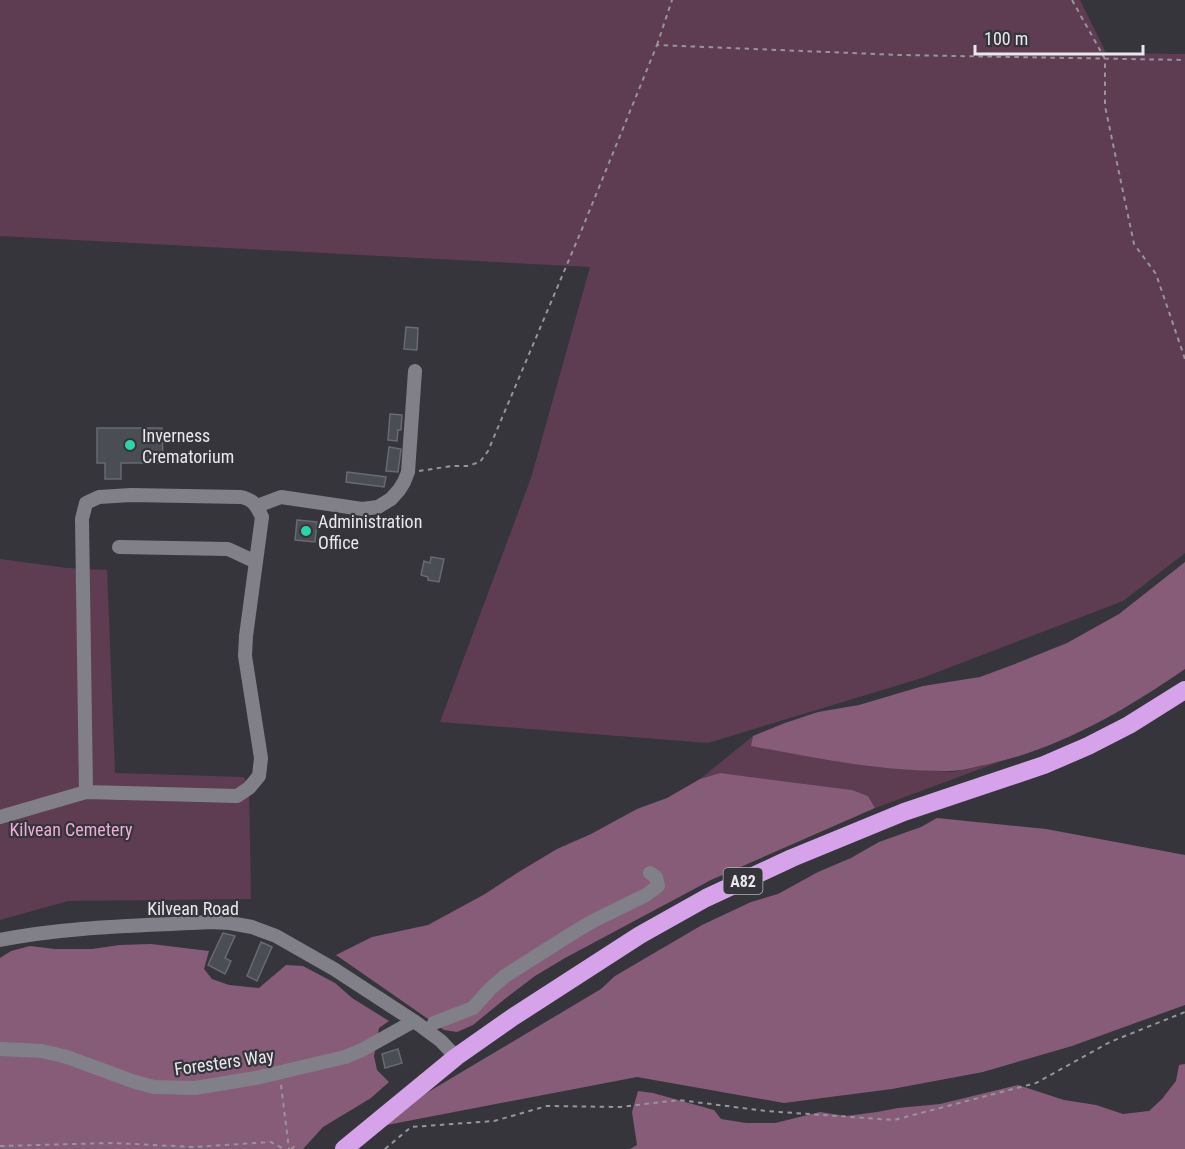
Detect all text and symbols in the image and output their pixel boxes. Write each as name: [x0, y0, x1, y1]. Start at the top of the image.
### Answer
scale bar: [975, 18, 1143, 56]
text: 100 m: [984, 28, 1028, 49]
place label: Inverness Crematorium: [142, 425, 234, 467]
marker: Inverness Crematorium: [123, 438, 137, 452]
place label: Administration Office: [318, 511, 422, 553]
marker: Administration Office: [299, 524, 313, 538]
park label: Kilvean Cemetery: [9, 819, 133, 840]
road number: A82: [724, 868, 762, 894]
street label: Kilvean Road: [147, 898, 239, 919]
street label: Foresters Way: [173, 1045, 276, 1079]

